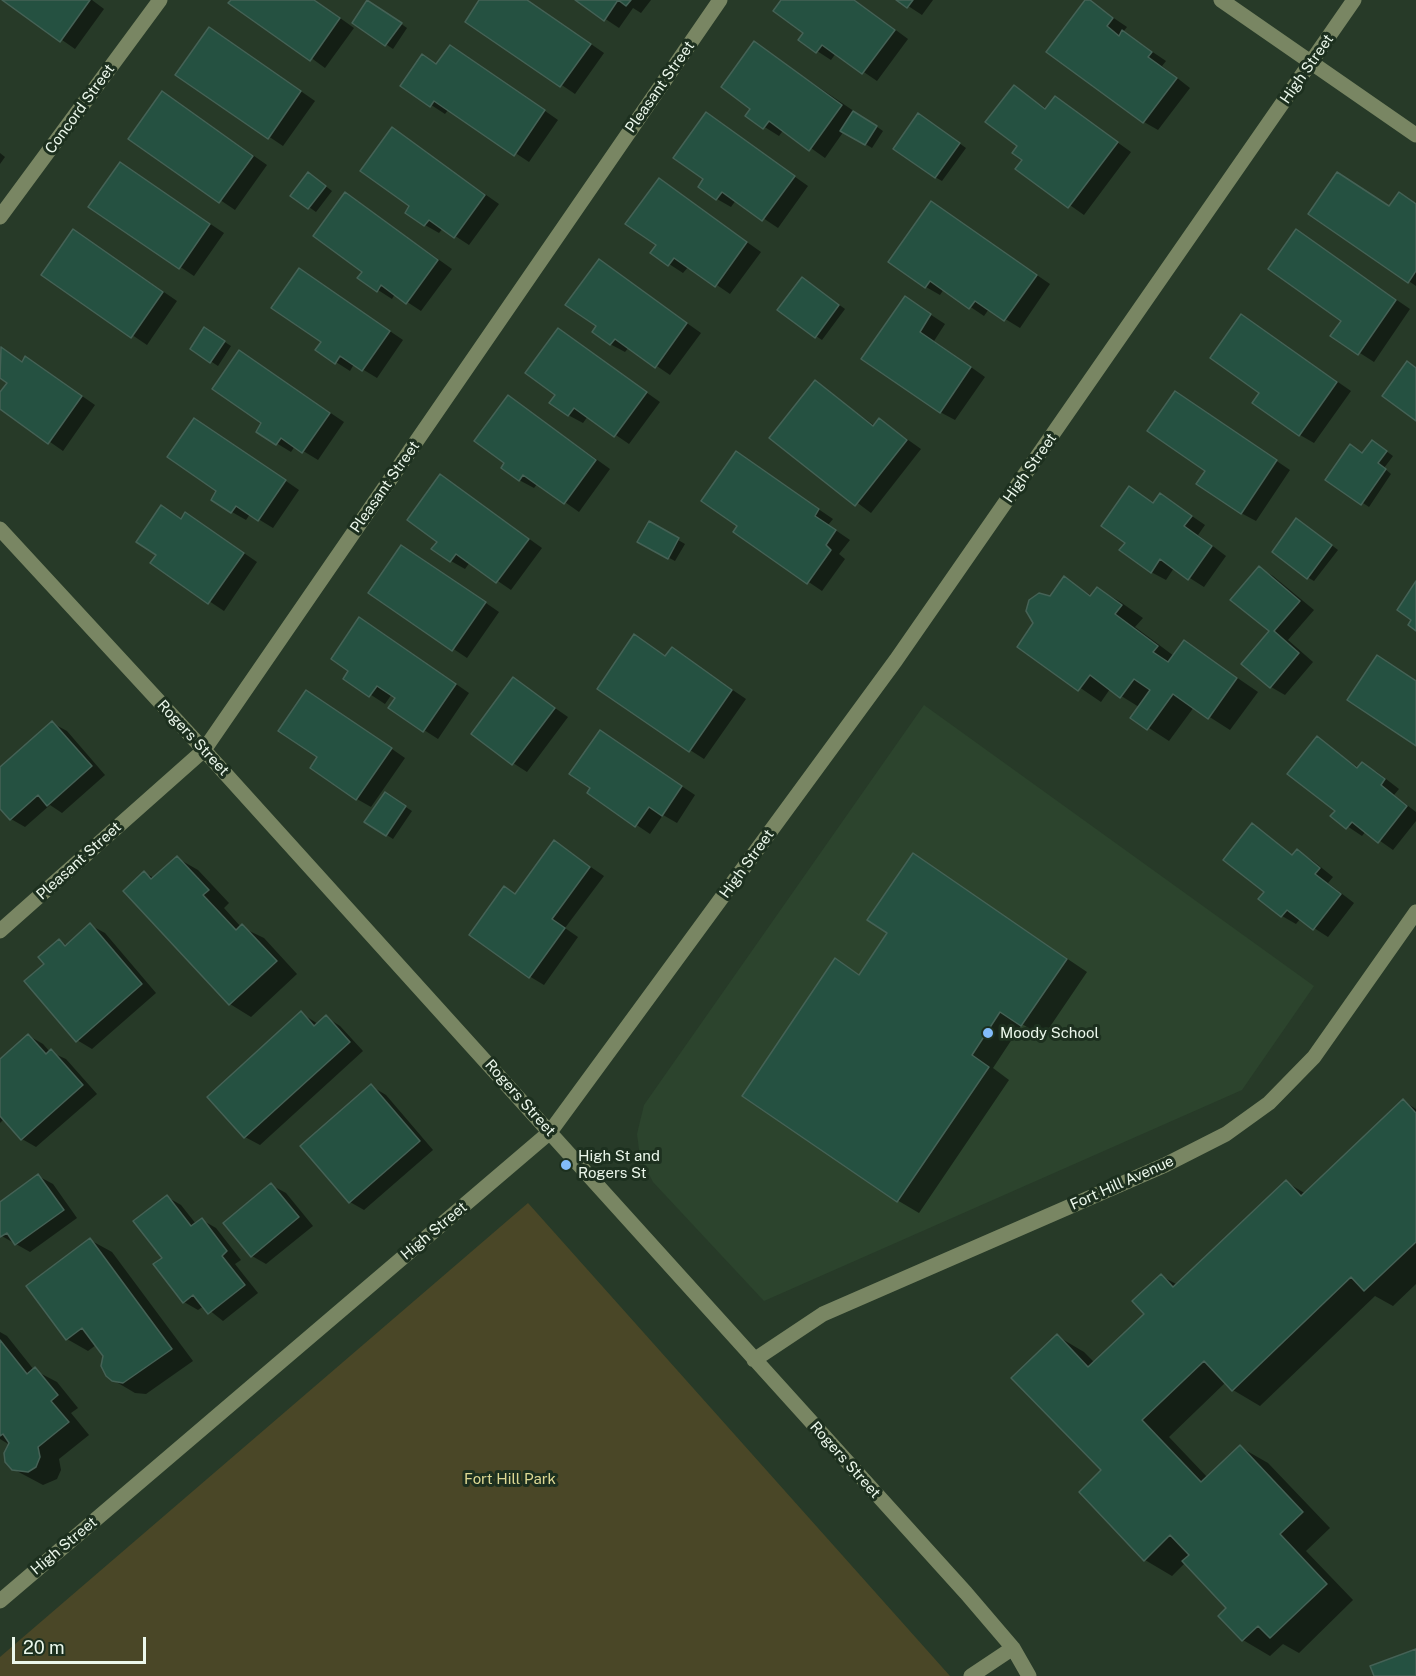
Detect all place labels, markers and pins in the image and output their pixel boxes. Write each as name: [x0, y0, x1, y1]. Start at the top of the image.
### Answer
place label: Moody School: [1000, 1024, 1099, 1042]
marker: Moody School: [981, 1026, 995, 1040]
place label: High St and Rogers St: [578, 1147, 660, 1182]
marker: High St and Rogers St: [559, 1158, 573, 1172]

